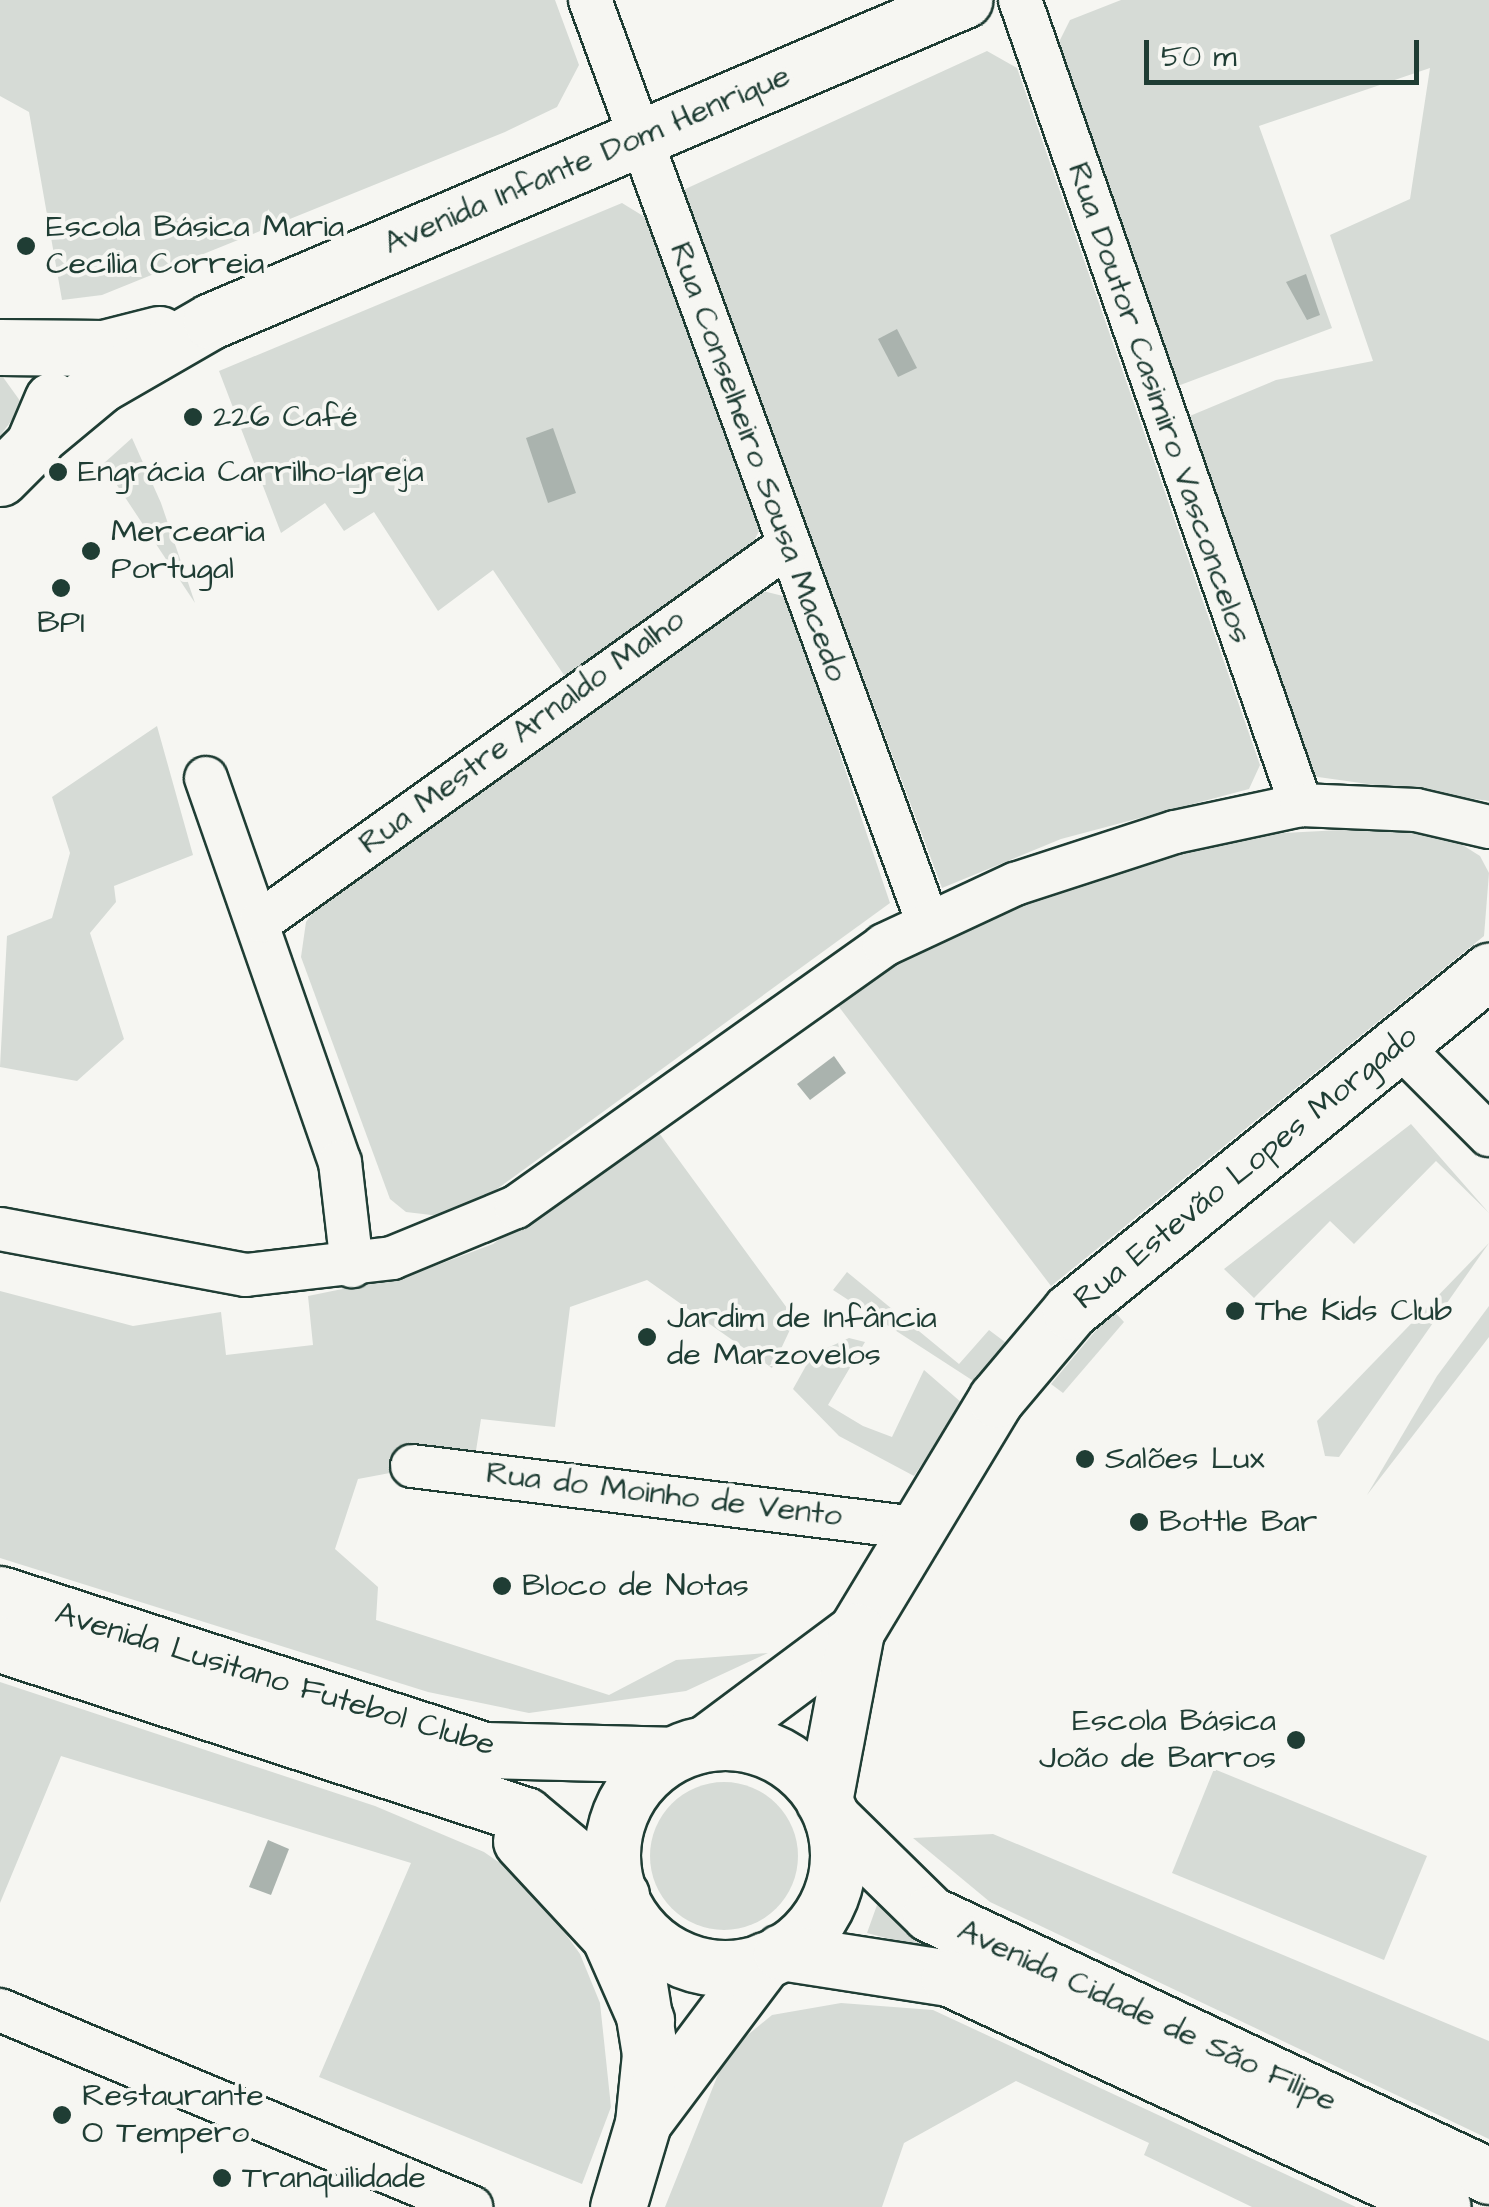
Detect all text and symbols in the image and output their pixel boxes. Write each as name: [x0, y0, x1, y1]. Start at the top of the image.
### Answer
scale bar: [1149, 20, 1424, 82]
text: 50 m: [1161, 36, 1237, 78]
street label: Avenida Infante Dom Henrique: [378, 57, 796, 263]
street label: Rua Doutor Casimiro Vasconcelos: [1058, 158, 1260, 648]
place label: Escola Básica Maria Cecília Correia: [46, 209, 344, 284]
marker: Escola Básica Maria Cecília Correia: [15, 235, 37, 257]
street label: Rua Conselheiro Sousa Macedo: [661, 237, 855, 687]
place label: 226 Café: [213, 398, 358, 436]
marker: 226 Café: [182, 406, 204, 428]
place label: Engrácia Carrilho-Igreja: [78, 453, 424, 491]
marker: Engrácia Carrilho-Igreja: [47, 461, 69, 483]
place label: Mercearia Portugal: [111, 514, 265, 589]
marker: Mercearia Portugal: [80, 540, 102, 562]
marker: BPI: [50, 577, 72, 599]
street label: Rua Mestre Arnaldo Malho: [352, 601, 692, 863]
place label: BPI: [37, 604, 85, 642]
street label: Rua Estevão Lopes Morgado: [1067, 1018, 1425, 1318]
place label: The Kids Club: [1255, 1292, 1452, 1330]
place label: Jardim de Infância de Marzovelos: [667, 1300, 937, 1375]
marker: The Kids Club: [1224, 1300, 1246, 1322]
marker: Jardim de Infância de Marzovelos: [636, 1326, 658, 1348]
place label: Salões Lux: [1105, 1440, 1265, 1478]
marker: Salões Lux: [1074, 1448, 1096, 1470]
street label: Rua do Moinho de Vento: [484, 1454, 844, 1536]
place label: Bottle Bar: [1159, 1503, 1317, 1541]
marker: Bottle Bar: [1128, 1511, 1150, 1533]
place label: Bloco de Notas: [522, 1567, 749, 1605]
marker: Bloco de Notas: [491, 1575, 513, 1597]
street label: Avenida Lusitano Futebol Clube: [50, 1595, 500, 1765]
place label: Escola Básica João de Barros: [1039, 1703, 1276, 1778]
marker: Escola Básica João de Barros: [1285, 1729, 1307, 1751]
street label: Avenida Cidade de São Filipe: [951, 1911, 1343, 2121]
place label: Restaurante O Tempero: [82, 2078, 264, 2153]
marker: Restaurante O Tempero: [51, 2104, 73, 2126]
place label: Tranquilidade: [242, 2159, 426, 2197]
marker: Tranquilidade: [211, 2167, 233, 2189]

